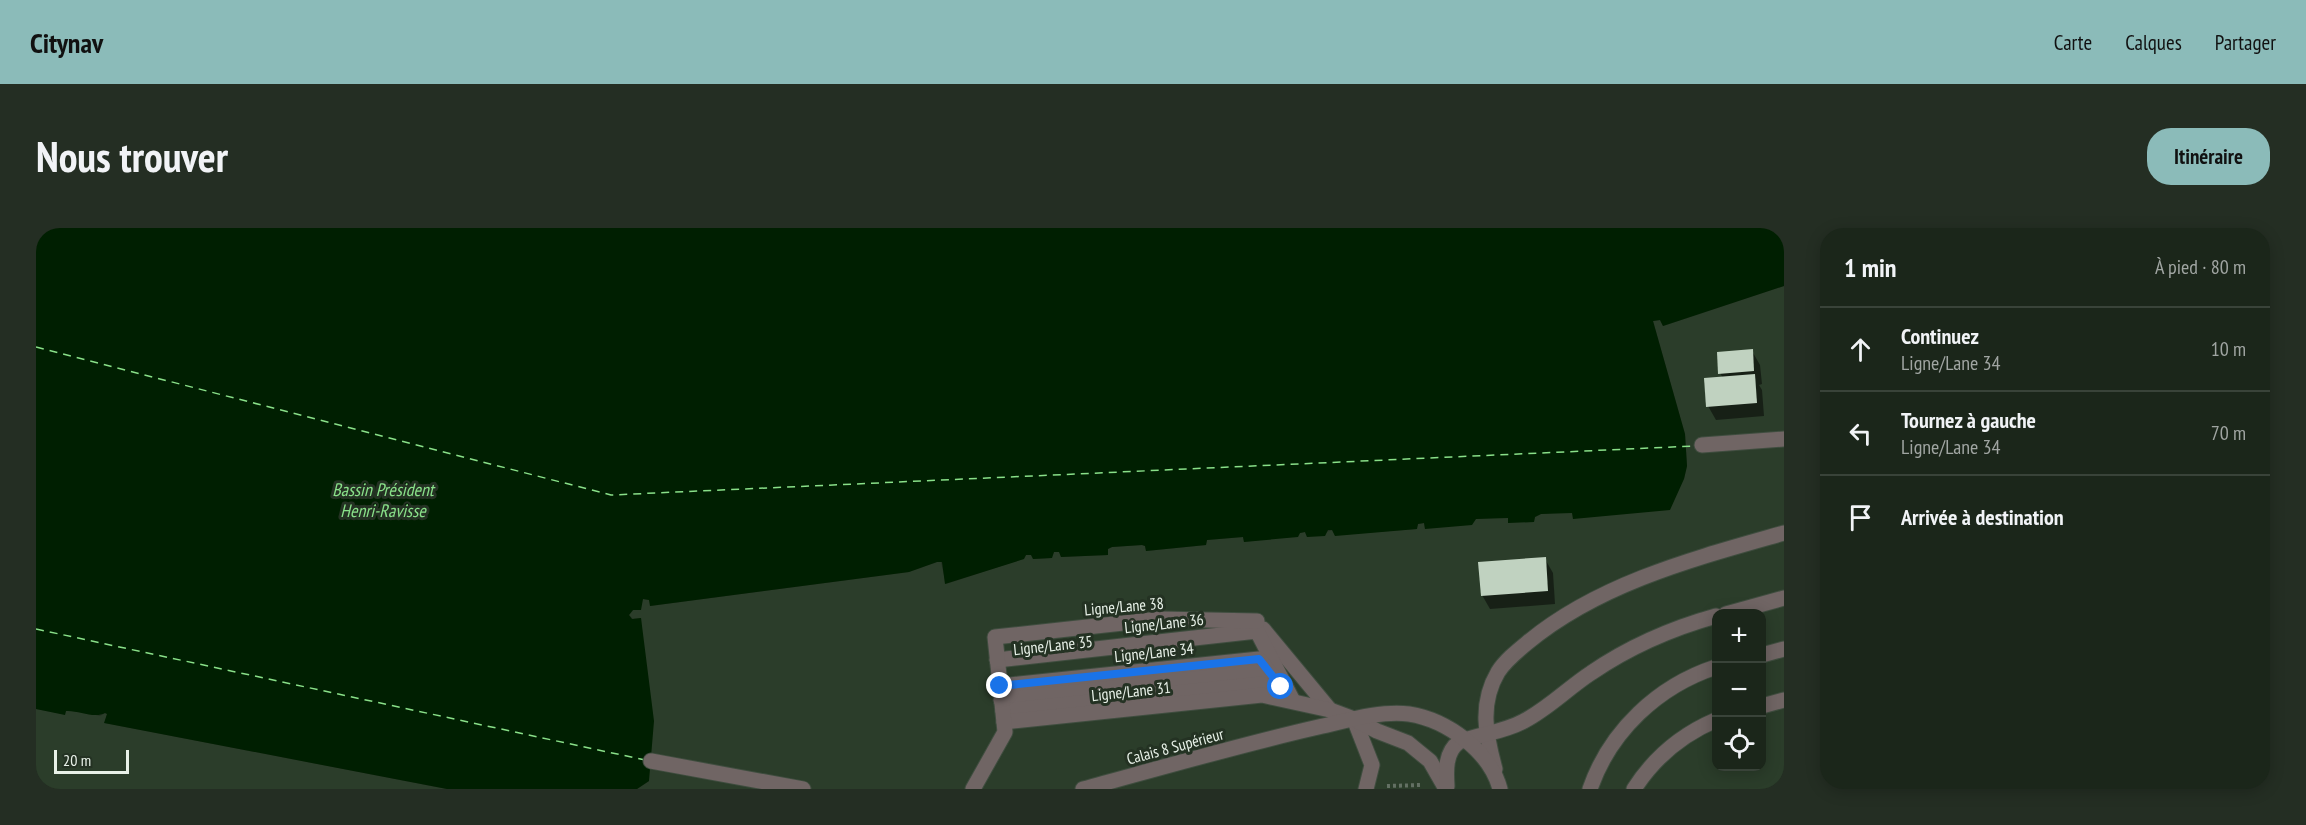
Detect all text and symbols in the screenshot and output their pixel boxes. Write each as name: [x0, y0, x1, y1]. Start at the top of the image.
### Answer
text: Citynav: [30, 24, 103, 61]
text: Carte: [2054, 29, 2092, 56]
text: Calques: [2125, 29, 2182, 56]
text: Partager: [2215, 29, 2276, 56]
button: Itinéraire: [2147, 128, 2270, 185]
text: Nous trouver: [36, 129, 228, 184]
text: 1 min: [1844, 251, 1897, 284]
text: À pied · 80 m: [2155, 254, 2246, 280]
text: Continuez: [1901, 322, 1979, 350]
icon: ahead: [1844, 333, 1877, 366]
text: 10 m: [2211, 336, 2246, 362]
text: Ligne/Lane 34: [1901, 350, 2001, 376]
text: Tournez à gauche: [1901, 406, 2036, 434]
icon: left: [1844, 417, 1877, 450]
text: 70 m: [2211, 420, 2246, 446]
text: Ligne/Lane 34: [1901, 434, 2001, 460]
water label: Bassin Président Henri-Ravisse: [332, 478, 436, 522]
icon: arrive: [1844, 501, 1877, 534]
text: Arrivée à destination: [1901, 503, 2064, 531]
street label: Ligne/Lane 38: [1083, 593, 1165, 619]
street label: Ligne/Lane 36: [1123, 609, 1205, 637]
map controls: [1712, 609, 1766, 771]
button: +: [1712, 609, 1766, 663]
street label: Ligne/Lane 35: [1012, 631, 1094, 659]
street label: Ligne/Lane 34: [1113, 638, 1195, 666]
button: −: [1712, 663, 1766, 717]
route end: [986, 672, 1012, 698]
route start: [1267, 673, 1293, 699]
street label: Ligne/Lane 31: [1090, 677, 1172, 705]
button: locate: [1712, 717, 1766, 771]
street label: Calais 8 Supérieur: [1124, 723, 1226, 769]
scale bar: [54, 747, 129, 774]
text: 20 m: [63, 750, 91, 770]

